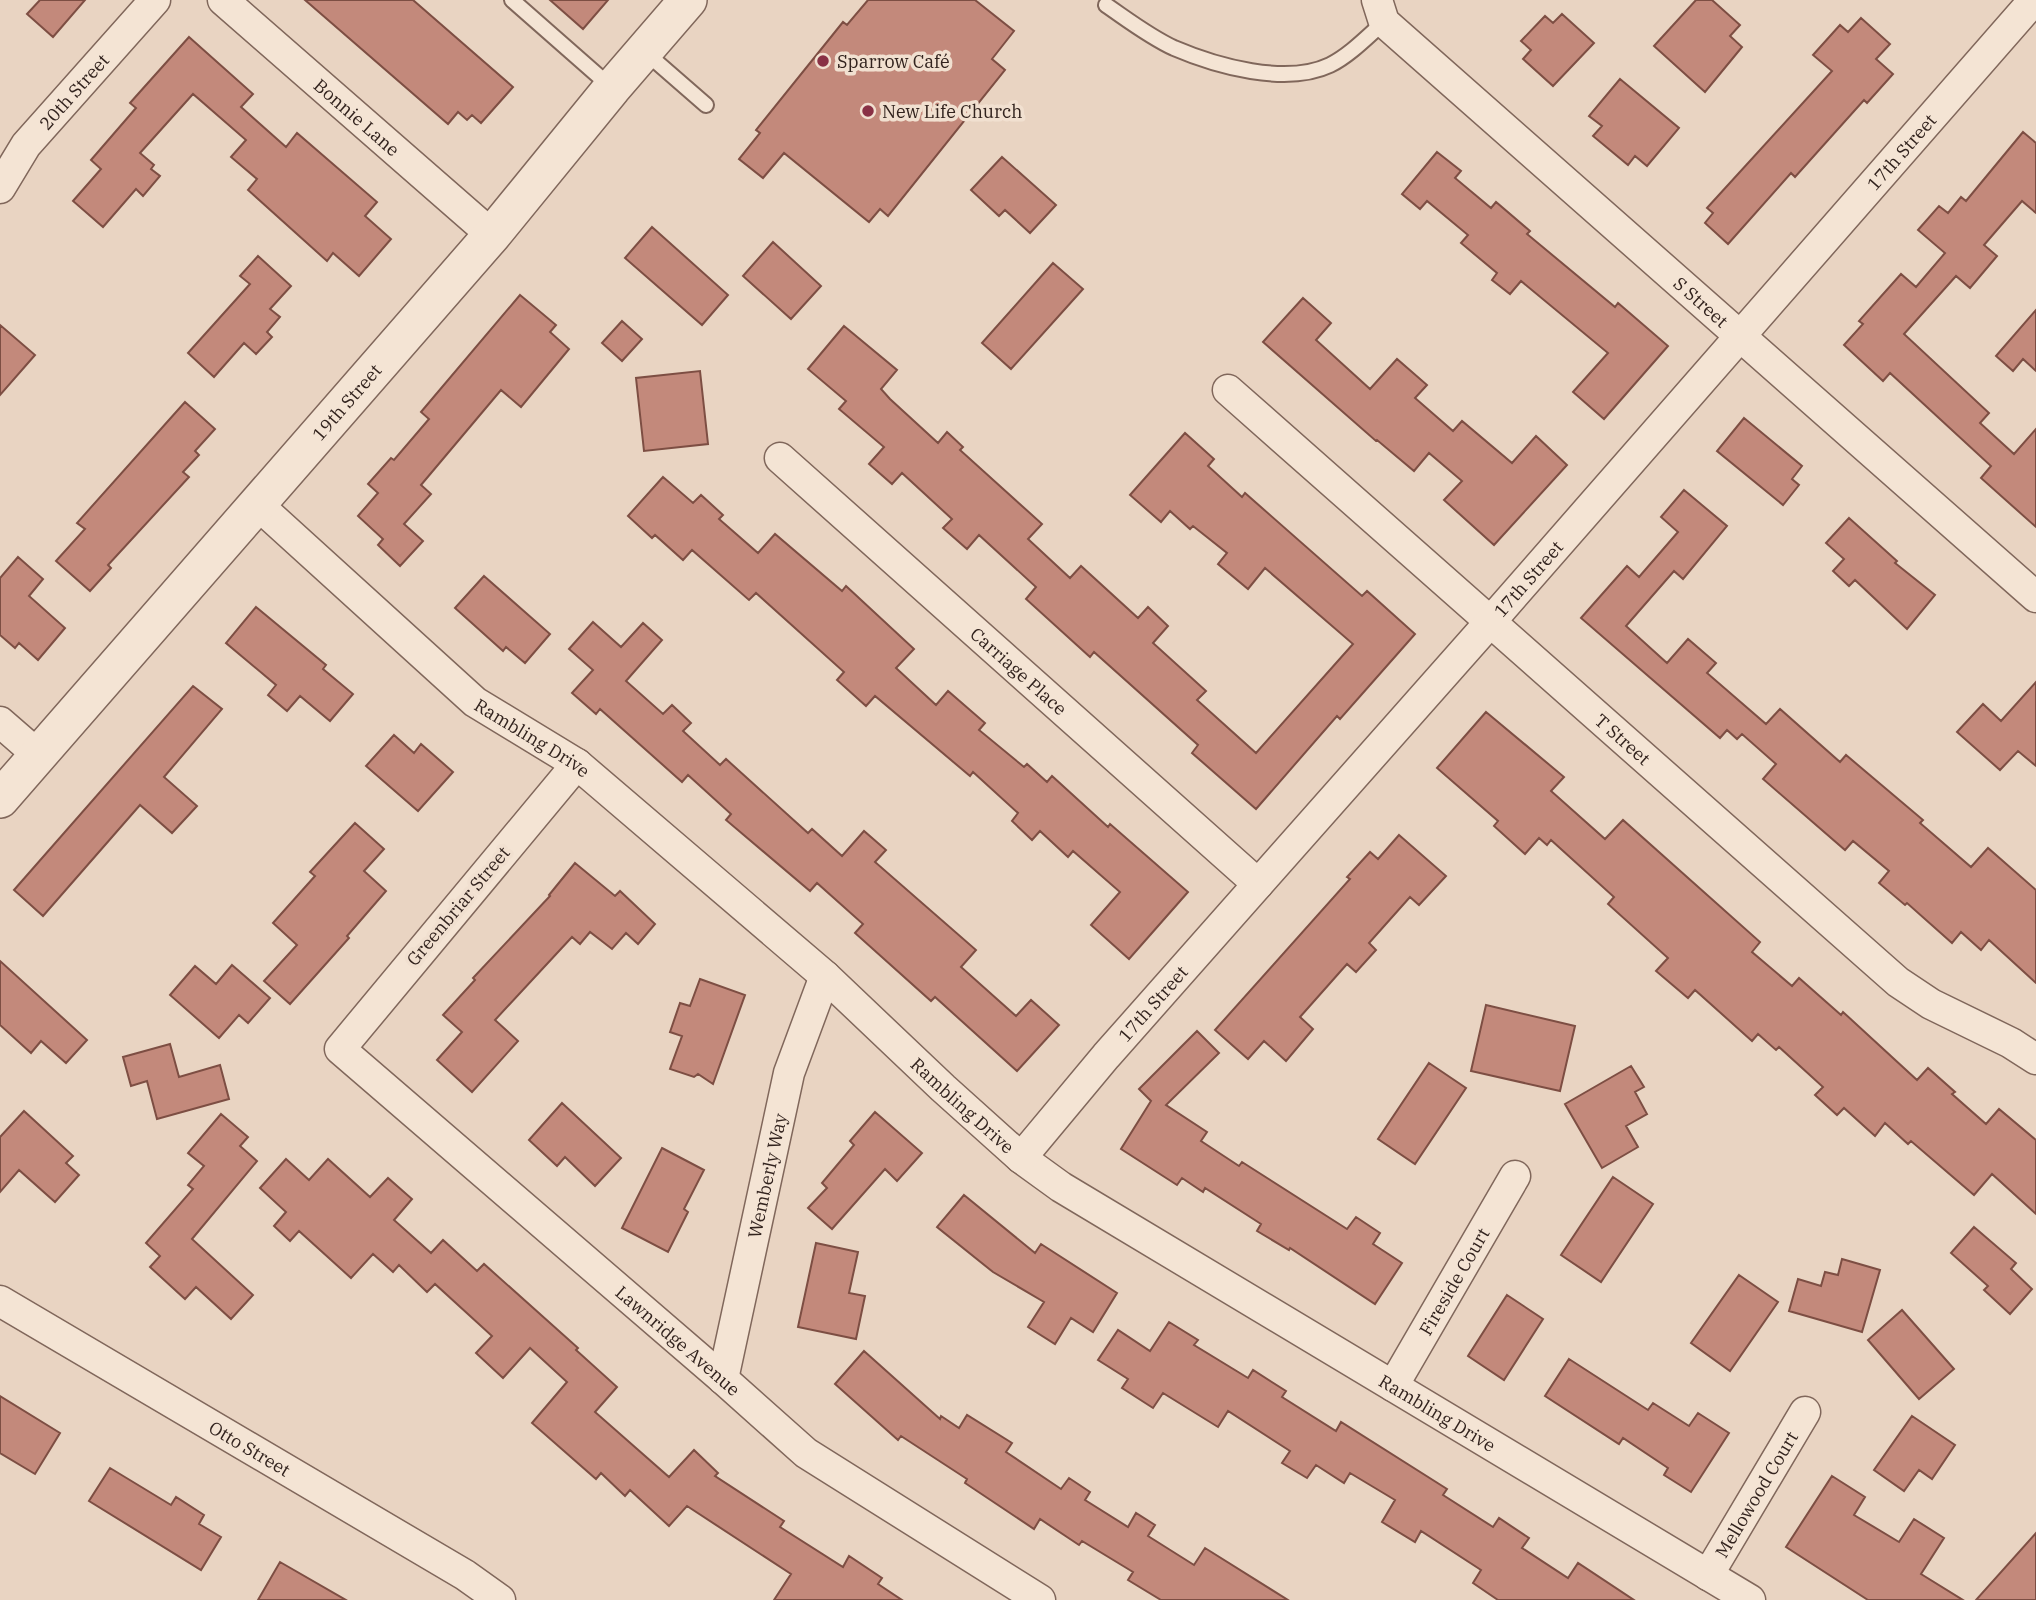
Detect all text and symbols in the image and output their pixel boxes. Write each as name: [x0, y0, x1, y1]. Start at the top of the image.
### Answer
street label: 20th Street: [34, 49, 114, 134]
place label: Sparrow Café: [837, 50, 950, 73]
marker: Sparrow Café: [815, 53, 831, 69]
street label: Bonnie Lane: [309, 73, 405, 161]
place label: New Life Church: [882, 100, 1023, 123]
marker: New Life Church: [860, 103, 876, 119]
street label: 17th Street: [1862, 109, 1941, 195]
street label: S Street: [1669, 271, 1733, 332]
street label: 19th Street: [307, 359, 386, 445]
street label: 17th Street: [1488, 536, 1568, 622]
street label: Carriage Place: [966, 622, 1072, 720]
street label: Rambling Drive: [470, 693, 595, 782]
street label: T Street: [1590, 708, 1655, 770]
street label: Greenbriar Street: [401, 842, 515, 970]
street label: 17th Street: [1113, 961, 1192, 1046]
street label: Rambling Drive: [906, 1052, 1019, 1158]
street label: Wemberly Way: [742, 1111, 792, 1240]
street label: Fireside Court: [1414, 1223, 1494, 1339]
street label: Lawnridge Avenue: [611, 1280, 745, 1401]
street label: Rambling Drive: [1375, 1369, 1500, 1456]
street label: Otto Street: [205, 1415, 295, 1481]
street label: Mellowood Court: [1710, 1427, 1803, 1562]

